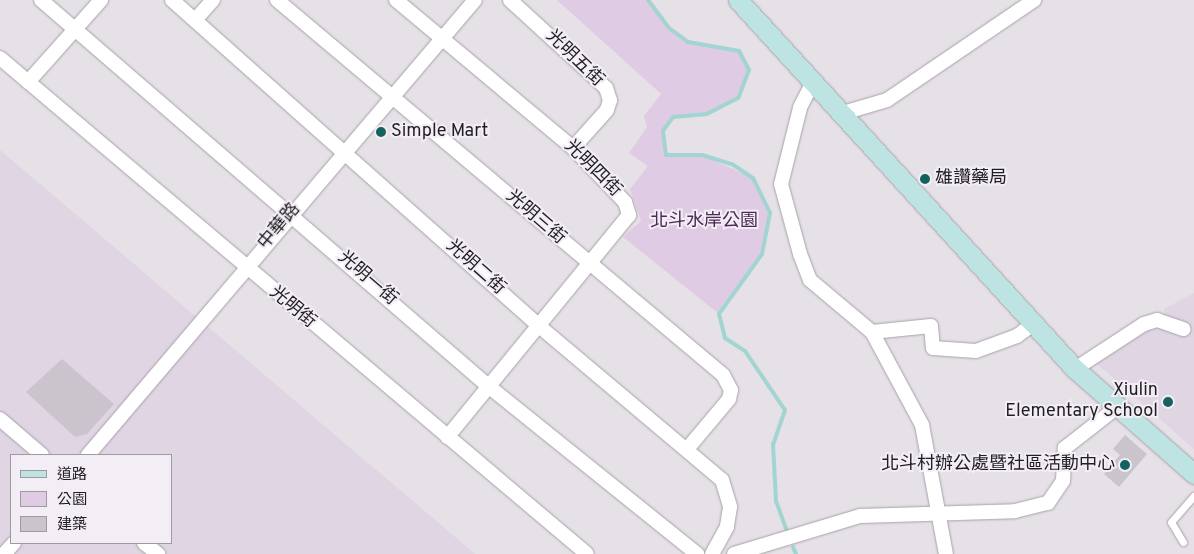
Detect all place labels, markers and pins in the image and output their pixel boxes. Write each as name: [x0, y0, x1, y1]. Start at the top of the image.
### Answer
place label: Simple Mart: [391, 121, 488, 143]
marker: Simple Mart: [375, 126, 387, 138]
place label: 雄讚藥局: [935, 168, 1007, 190]
marker: 雄讚藥局: [919, 173, 931, 185]
place label: Xiulin Elementary School: [1005, 381, 1158, 424]
marker: Xiulin Elementary School: [1162, 396, 1174, 408]
place label: 北斗村辦公處暨社區活動中心: [881, 454, 1115, 476]
marker: 北斗村辦公處暨社區活動中心: [1119, 459, 1131, 471]

